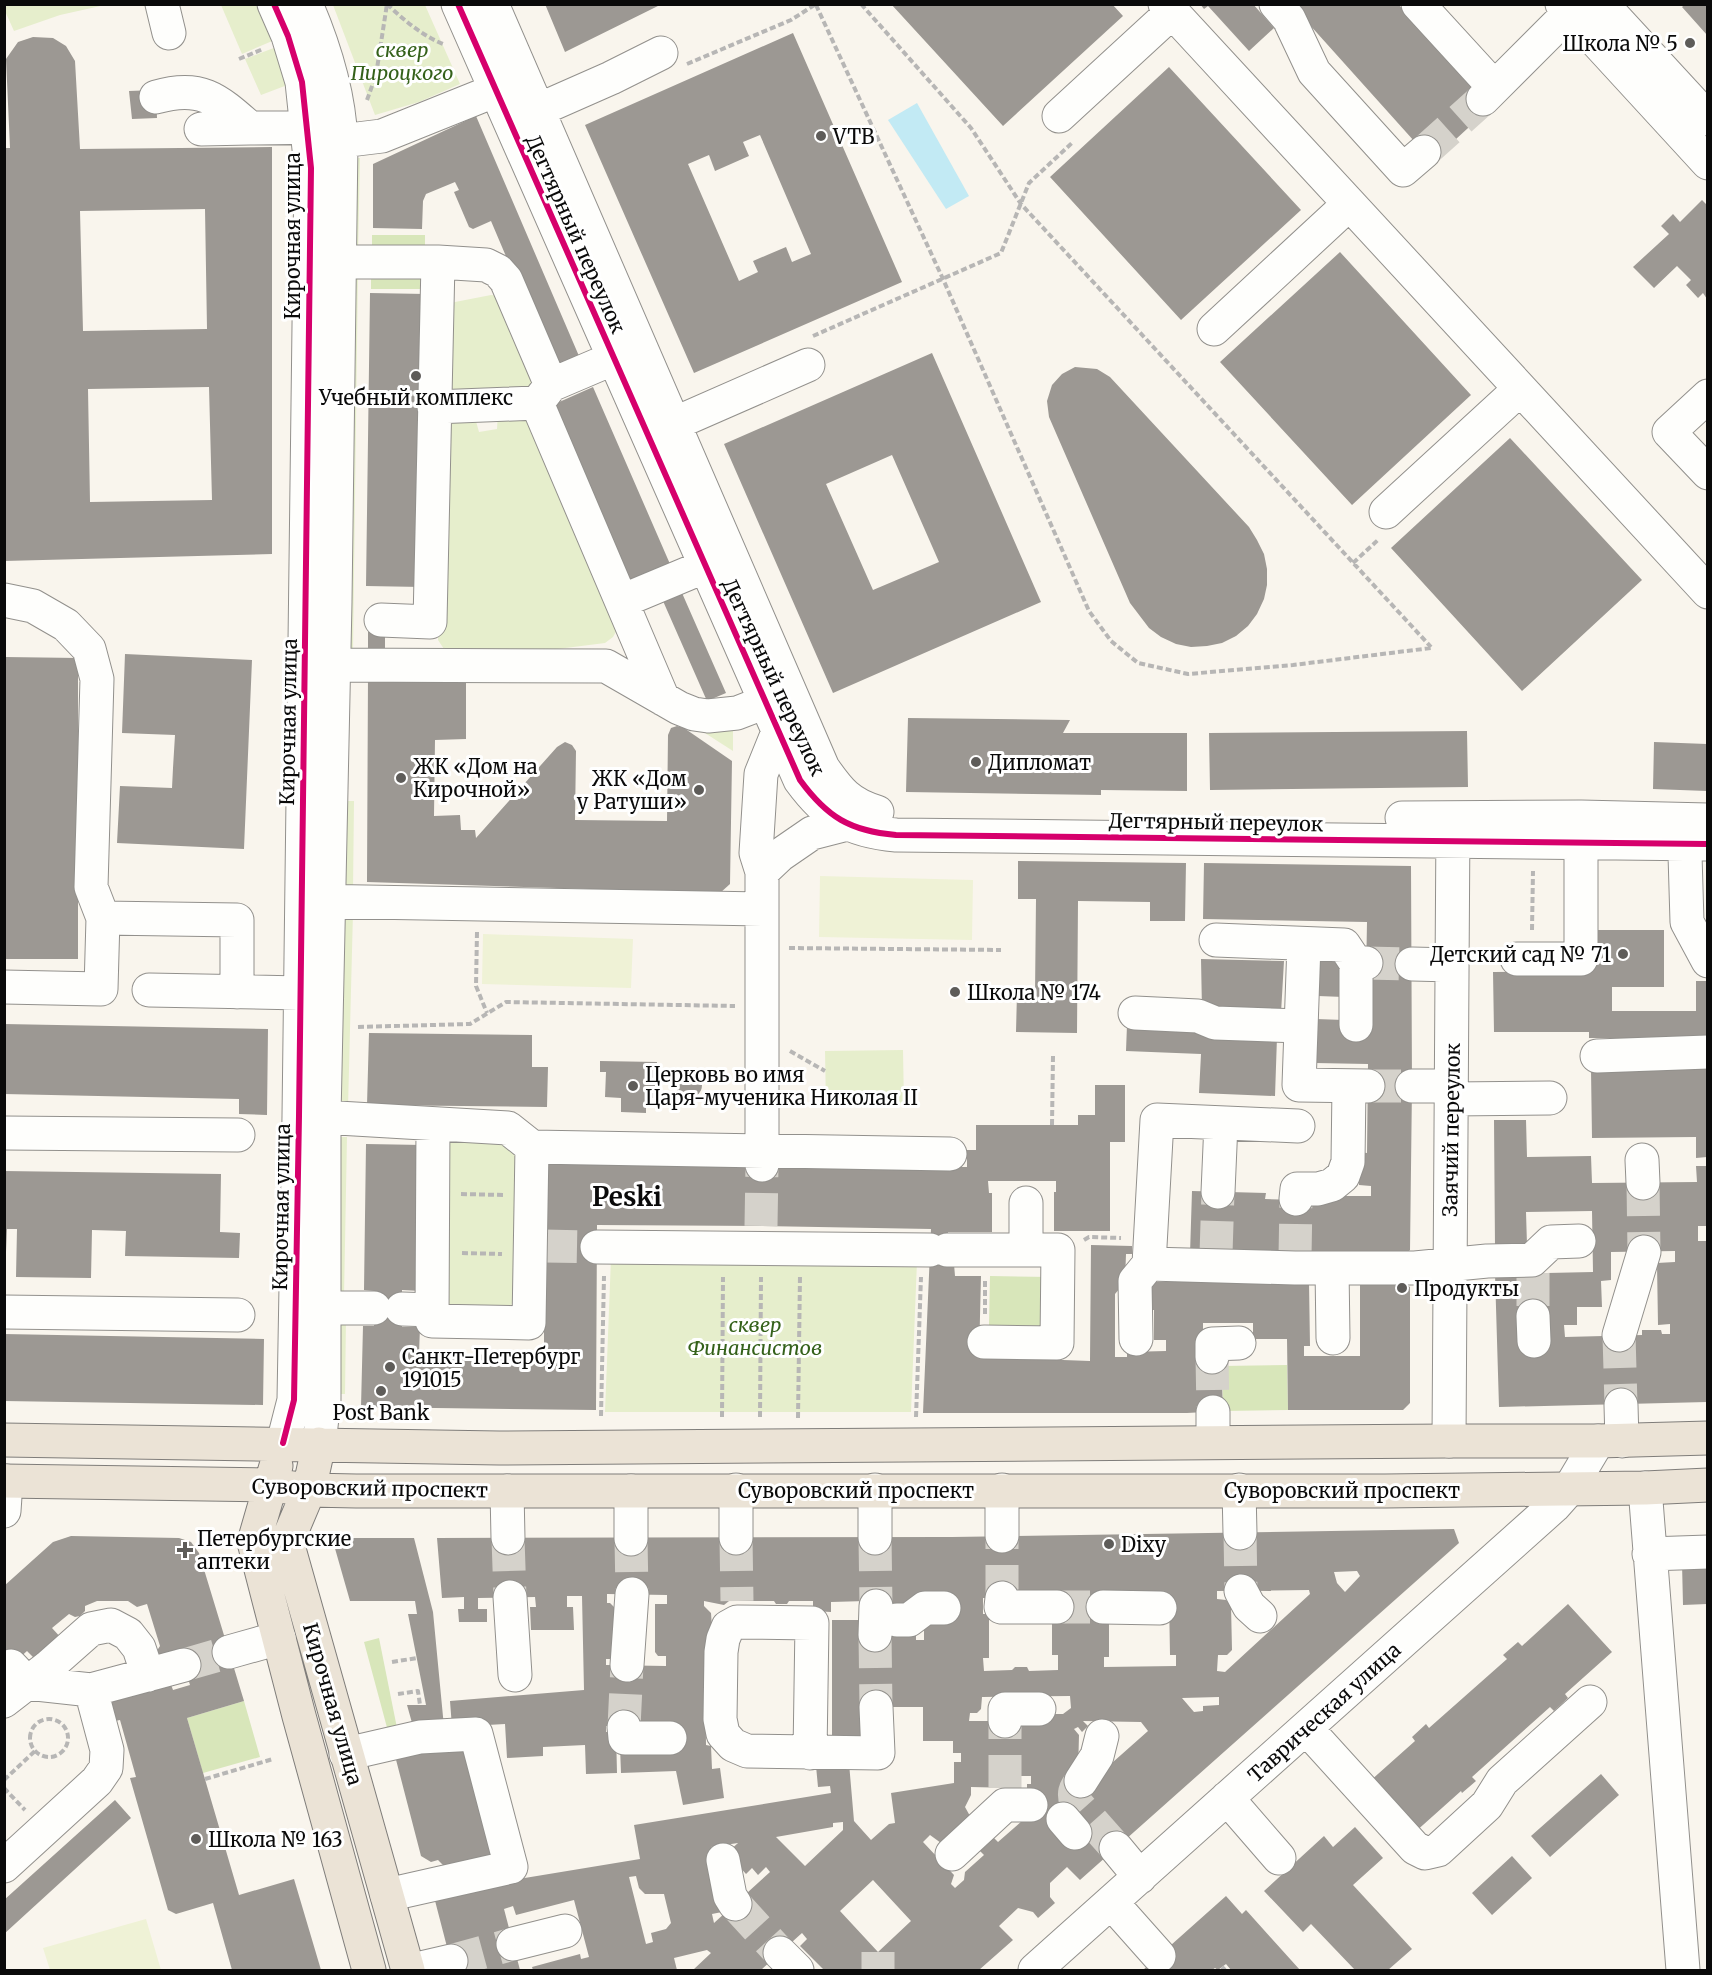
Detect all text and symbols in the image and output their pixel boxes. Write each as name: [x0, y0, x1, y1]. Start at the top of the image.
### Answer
place label: Школа № 5: [1562, 31, 1678, 56]
marker: Школа № 5: [1683, 36, 1697, 50]
park label: сквер Пироцкого: [351, 37, 453, 85]
place label: VTB: [832, 124, 874, 149]
marker: VTB: [814, 129, 828, 143]
street label: Дегтярный переулок: [521, 131, 631, 337]
street label: Кирочная улица: [280, 152, 305, 320]
marker: Учебный комплекс: [409, 369, 423, 383]
place label: Учебный комплекс: [318, 385, 513, 410]
street label: Дегтярный переулок: [717, 574, 831, 780]
street label: Кирочная улица: [274, 638, 302, 806]
place label: Дипломат: [988, 750, 1091, 775]
place label: ЖК «Дом на Кирочной»: [413, 754, 538, 802]
marker: Дипломат: [969, 755, 983, 769]
place label: ЖК «Дом у Ратуши»: [577, 766, 687, 814]
marker: ЖК «Дом на Кирочной»: [394, 771, 408, 785]
marker: ЖК «Дом у Ратуши»: [692, 783, 706, 797]
street label: Дегтярный переулок: [1109, 808, 1324, 836]
place label: Детский сад № 71: [1430, 942, 1611, 967]
marker: Детский сад № 71: [1616, 947, 1630, 961]
place label: Школа № 174: [967, 980, 1101, 1005]
marker: Школа № 174: [948, 985, 962, 999]
street label: Заячий переулок: [1437, 1042, 1465, 1217]
place label: Церковь во имя Царя-мученика Николая II: [645, 1062, 918, 1110]
marker: Церковь во имя Царя-мученика Николая II: [626, 1079, 640, 1093]
street label: Кирочная улица: [267, 1123, 295, 1291]
district label: Peski: [592, 1180, 662, 1213]
place label: Продукты: [1414, 1276, 1519, 1301]
marker: Продукты: [1395, 1281, 1409, 1295]
park label: сквер Финансистов: [688, 1312, 822, 1360]
place label: Санкт-Петербург 191015: [402, 1344, 581, 1392]
marker: Санкт-Петербург 191015: [383, 1360, 397, 1374]
marker: Post Bank: [374, 1384, 388, 1398]
place label: Post Bank: [332, 1400, 430, 1425]
street label: Суворовский проспект: [252, 1473, 488, 1503]
street label: Суворовский проспект: [738, 1478, 974, 1503]
street label: Суворовский проспект: [1224, 1478, 1460, 1503]
place label: Петербургские аптеки: [197, 1526, 351, 1574]
place label: Dixy: [1121, 1532, 1167, 1557]
marker: Dixy: [1102, 1537, 1116, 1551]
marker: Петербургские аптеки: [178, 1543, 192, 1557]
street label: Кирочная улица: [298, 1620, 368, 1788]
street label: Таврическая улица: [1243, 1637, 1406, 1787]
place label: Школа № 163: [208, 1827, 343, 1852]
marker: Школа № 163: [189, 1832, 203, 1846]

